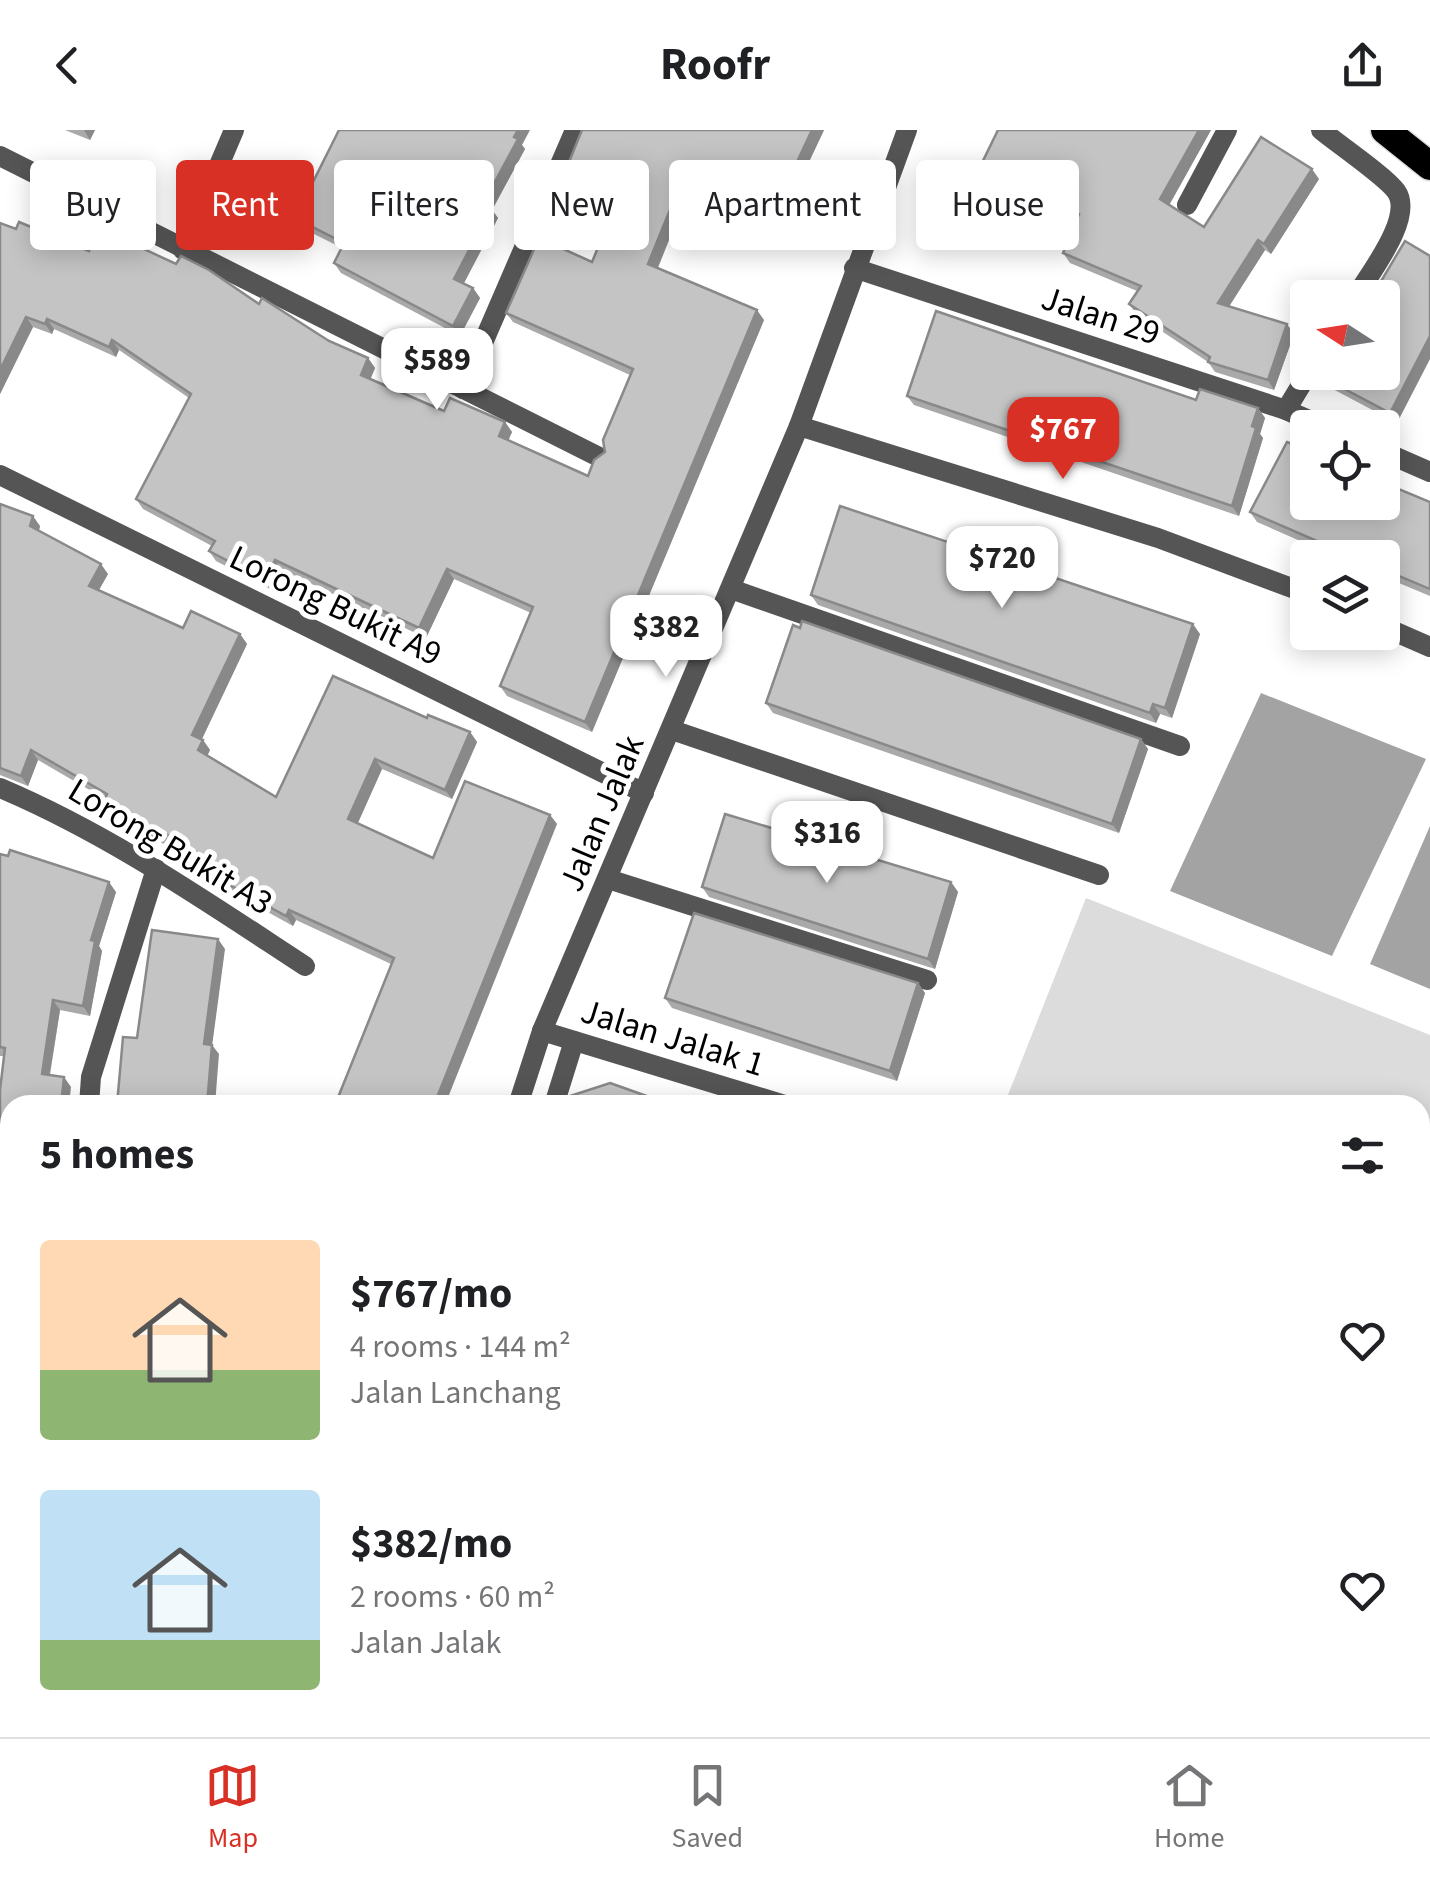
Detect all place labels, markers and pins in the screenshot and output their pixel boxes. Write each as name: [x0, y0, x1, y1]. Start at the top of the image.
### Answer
pin: $589: [378, 328, 496, 413]
pin: $767: [1004, 397, 1122, 482]
pin: $720: [943, 526, 1061, 611]
pin: $382: [607, 595, 725, 680]
pin: $316: [768, 801, 886, 886]

